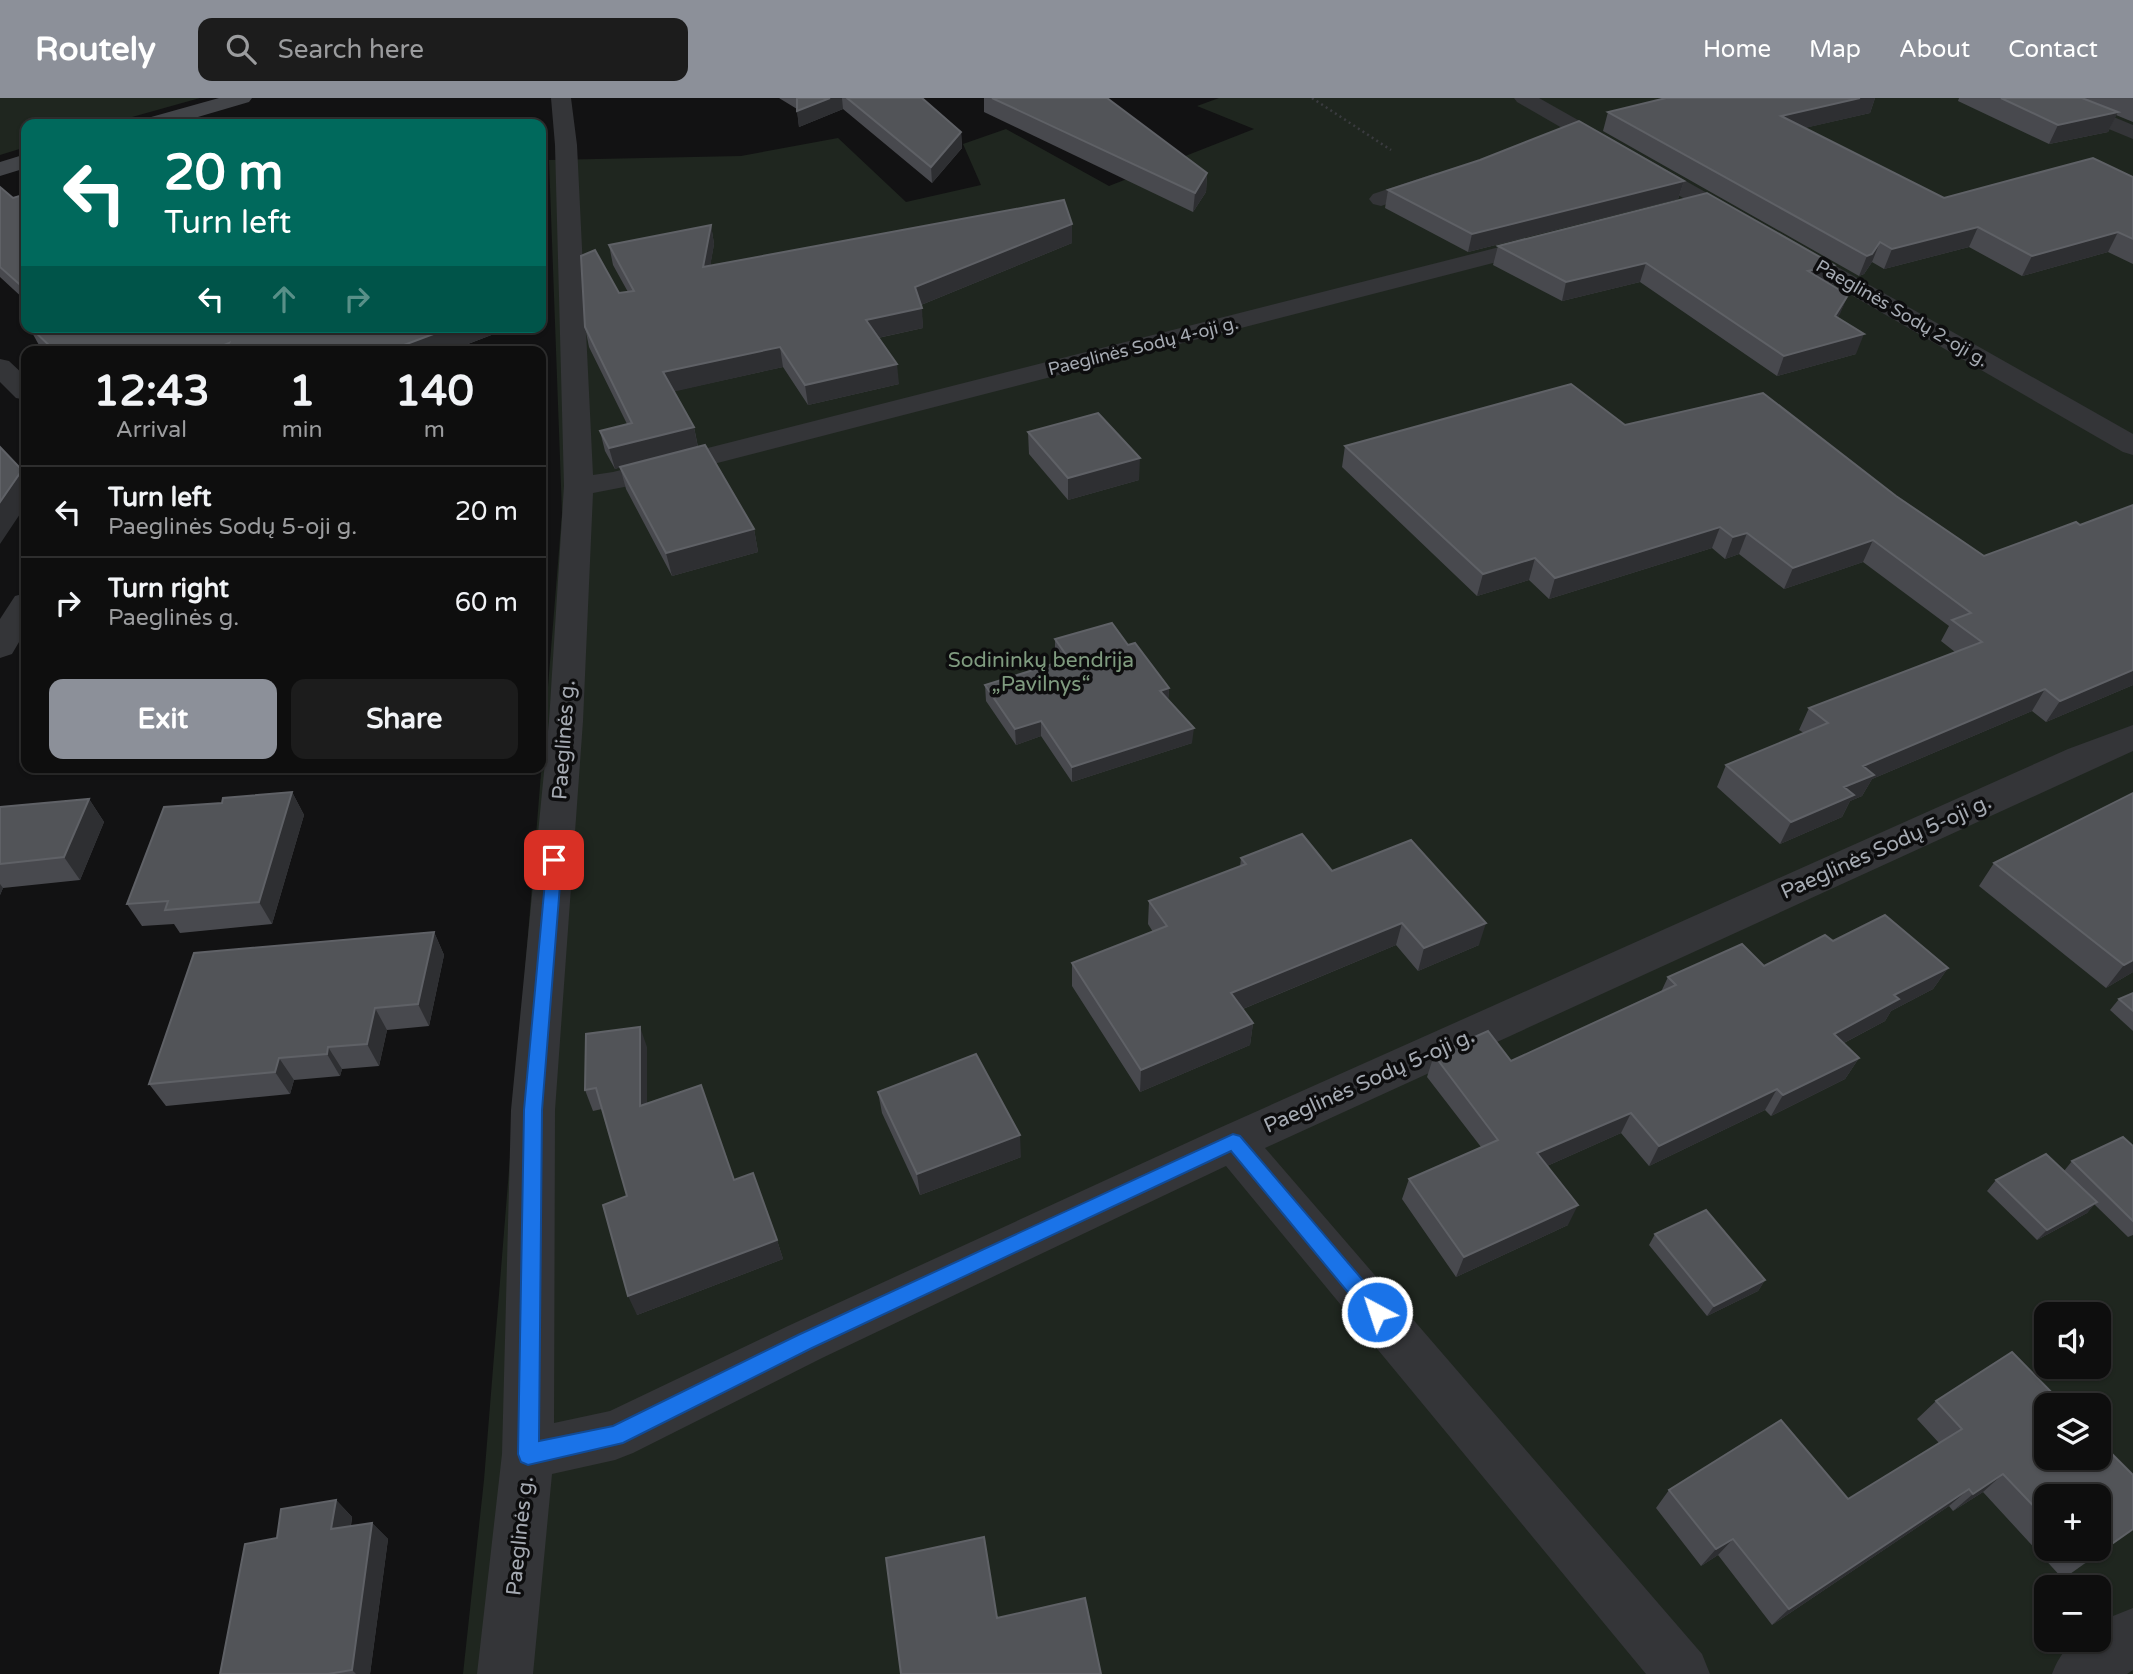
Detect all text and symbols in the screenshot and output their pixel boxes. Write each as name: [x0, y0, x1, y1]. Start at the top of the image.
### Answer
search box: [198, 18, 688, 81]
text: Routely: [35, 30, 156, 69]
icon: search: [222, 30, 260, 68]
text: Search here: [278, 34, 424, 65]
text: Home: [1703, 35, 1771, 64]
text: Map: [1809, 35, 1861, 64]
text: About: [1899, 35, 1970, 64]
text: Contact: [2008, 35, 2098, 64]
text: 20 m: [164, 144, 283, 203]
icon: left: [49, 147, 140, 238]
text: Turn left: [164, 204, 291, 242]
street label: Paeglinės Sodų 2-oji g.: [1812, 255, 1992, 371]
icon: left: [192, 280, 230, 318]
icon: ahead: [265, 280, 303, 318]
icon: right: [338, 280, 376, 318]
street label: Paeglinės Sodų 4-oji g.: [1046, 312, 1240, 380]
text: 12:43: [93, 366, 210, 417]
text: 1: [289, 366, 315, 417]
text: 140: [395, 366, 474, 417]
text: Arrival: [116, 416, 187, 444]
text: min: [282, 416, 323, 444]
text: m: [424, 416, 445, 444]
text: Turn left: [108, 482, 211, 513]
icon: left: [49, 493, 87, 531]
text: 20 m: [455, 496, 518, 527]
text: Paeglinės Sodų 5-oji g.: [108, 513, 357, 541]
text: Turn right: [108, 573, 229, 604]
icon: right: [49, 584, 87, 622]
text: 60 m: [455, 587, 518, 618]
text: Paeglinės g.: [108, 604, 239, 632]
park label: Sodininkų bendrija „Pavilnys“: [948, 648, 1134, 697]
button: Exit: [49, 679, 277, 759]
button: Share: [291, 679, 518, 759]
street label: Paeglinės g.: [547, 679, 581, 801]
street label: Paeglinės Sodų 5-oji g.: [1777, 789, 1995, 905]
pin: [524, 830, 584, 890]
icon: arrive: [535, 841, 573, 879]
street label: Paeglinės Sodų 5-oji g.: [1260, 1023, 1478, 1139]
position arrow: [1340, 1275, 1414, 1349]
map controls: [2034, 1302, 2111, 1652]
button: sound: [2034, 1302, 2111, 1379]
button: layers: [2034, 1393, 2111, 1470]
street label: Paeglinės g.: [501, 1475, 539, 1597]
button: +: [2034, 1484, 2111, 1561]
button: −: [2034, 1575, 2111, 1652]

